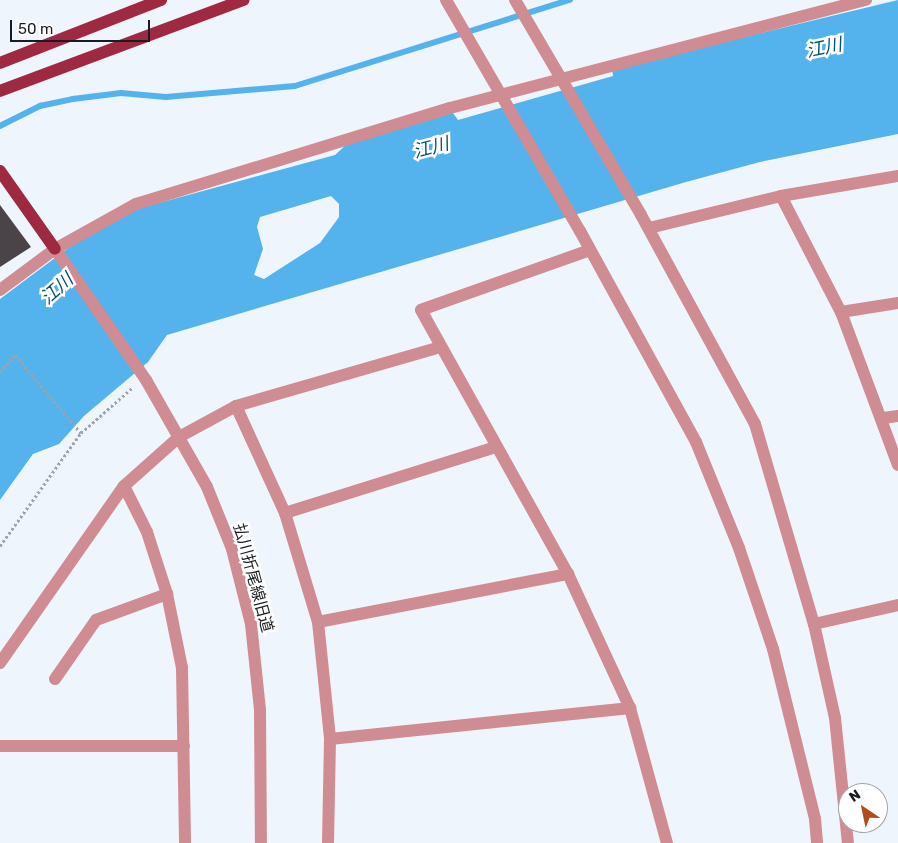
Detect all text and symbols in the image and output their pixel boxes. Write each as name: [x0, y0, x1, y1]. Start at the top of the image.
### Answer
scale bar: [12, 10, 152, 42]
text: 50 m: [18, 20, 53, 38]
water label: 江川: [804, 34, 844, 62]
water label: 江川: [411, 133, 451, 163]
water label: 江川: [36, 269, 78, 309]
street label: 払川折尾線旧道: [229, 521, 277, 635]
north arrow: [838, 783, 888, 833]
text: N: [846, 786, 864, 806]

